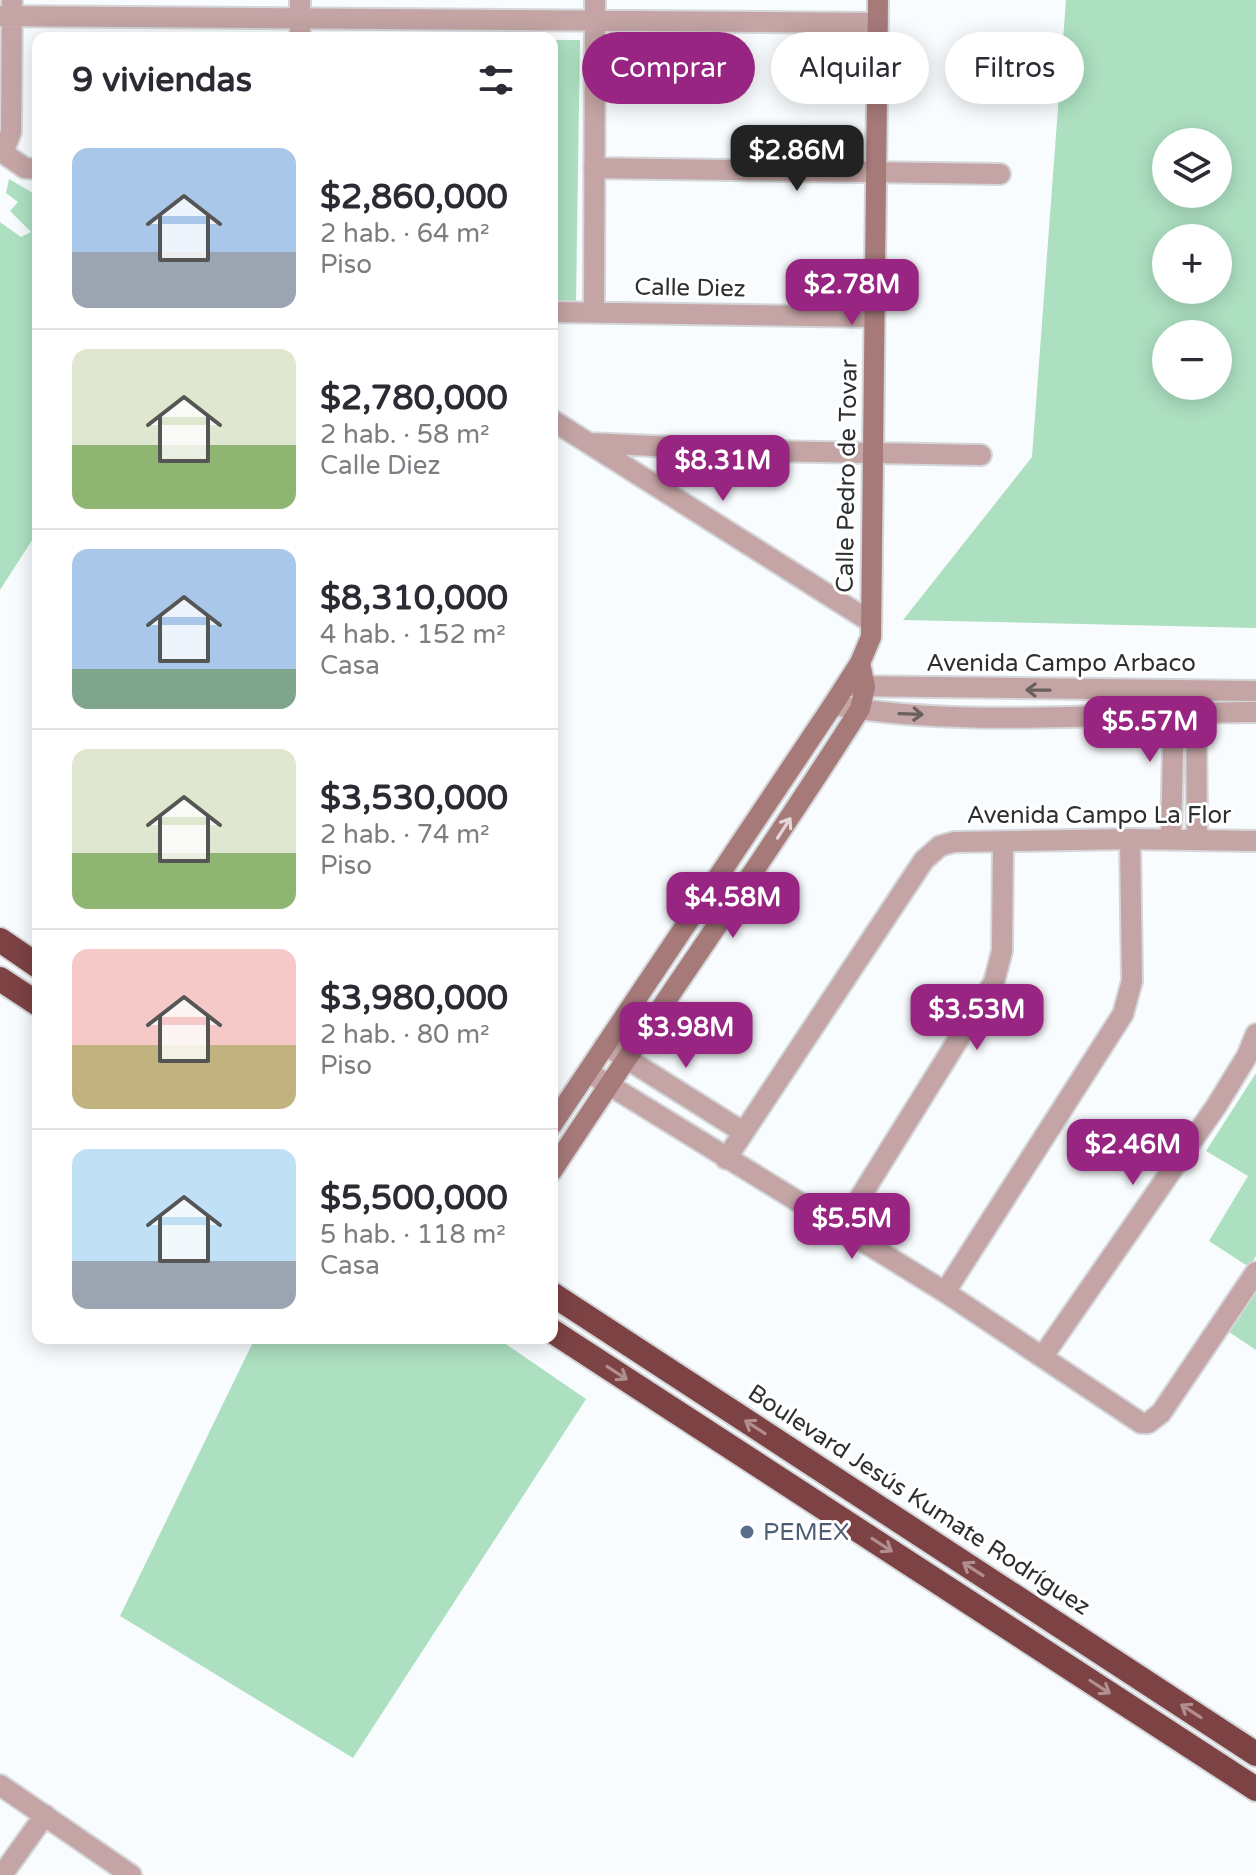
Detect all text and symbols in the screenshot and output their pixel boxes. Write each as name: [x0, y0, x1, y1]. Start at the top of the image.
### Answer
chip: Comprar: [582, 32, 755, 104]
chip: Alquilar: [771, 32, 929, 104]
chip: Filtros: [945, 32, 1084, 104]
icon: filters: [474, 58, 518, 102]
text: 9 viviendas: [72, 60, 252, 101]
pin: $2.86M: [732, 125, 862, 193]
map controls: [1152, 128, 1232, 400]
button: layers: [1152, 128, 1232, 208]
text: $2.86M: [749, 135, 845, 166]
text: $2,860,000: [320, 177, 508, 218]
icon: home: [136, 180, 232, 276]
text: 2 hab. · 64 m²: [320, 218, 490, 249]
button: +: [1152, 224, 1232, 304]
text: Piso: [320, 249, 372, 280]
pin: $2.78M: [787, 259, 917, 327]
text: $2.78M: [804, 269, 900, 300]
street label: Calle Diez: [634, 273, 746, 303]
button: −: [1152, 320, 1232, 400]
street label: Calle Pedro de Tovar: [830, 358, 864, 593]
text: $2,780,000: [320, 378, 508, 419]
icon: home: [136, 381, 232, 477]
text: 2 hab. · 58 m²: [320, 419, 490, 450]
pin: $8.31M: [658, 435, 788, 503]
text: $8.31M: [675, 445, 771, 476]
text: Calle Diez: [320, 450, 441, 481]
text: $8,310,000: [320, 578, 508, 619]
icon: home: [136, 581, 232, 677]
text: 4 hab. · 152 m²: [320, 619, 506, 650]
street label: Avenida Campo Arbaco: [926, 649, 1196, 678]
text: Casa: [320, 650, 380, 681]
one-way arrow: [1025, 682, 1052, 698]
pin: $5.57M: [1085, 696, 1215, 764]
one-way arrow: [897, 706, 924, 721]
text: $5.57M: [1102, 706, 1198, 737]
text: $3,530,000: [320, 778, 508, 819]
icon: home: [136, 781, 232, 877]
street label: Avenida Campo La Flor: [967, 801, 1232, 830]
one-way arrow: [776, 817, 792, 840]
text: 2 hab. · 74 m²: [320, 819, 490, 850]
text: Piso: [320, 850, 372, 881]
pin: $4.58M: [668, 872, 798, 940]
text: $4.58M: [685, 882, 781, 913]
text: $3,980,000: [320, 978, 508, 1019]
icon: home: [136, 981, 232, 1077]
pin: $3.53M: [912, 984, 1042, 1052]
text: $3.53M: [929, 994, 1025, 1025]
pin: $3.98M: [621, 1002, 751, 1070]
text: $3.98M: [638, 1012, 734, 1043]
text: 2 hab. · 80 m²: [320, 1019, 490, 1050]
text: Piso: [320, 1050, 372, 1081]
pin: $2.46M: [1068, 1119, 1198, 1187]
text: $2.46M: [1085, 1129, 1181, 1160]
text: $5,500,000: [320, 1178, 508, 1219]
icon: home: [136, 1181, 232, 1277]
pin: $5.5M: [796, 1193, 908, 1261]
text: $5.5M: [812, 1203, 892, 1234]
text: 5 hab. · 118 m²: [320, 1219, 506, 1250]
text: Casa: [320, 1250, 380, 1281]
one-way arrow: [606, 1365, 628, 1382]
street label: Boulevard Jesús Kumate Rodríguez: [742, 1378, 1096, 1622]
one-way arrow: [745, 1418, 767, 1435]
place label: PEMEX: [763, 1518, 849, 1547]
marker: PEMEX: [738, 1523, 756, 1541]
one-way arrow: [871, 1537, 893, 1554]
one-way arrow: [962, 1561, 985, 1577]
one-way arrow: [1089, 1679, 1111, 1696]
one-way arrow: [1180, 1703, 1202, 1720]

